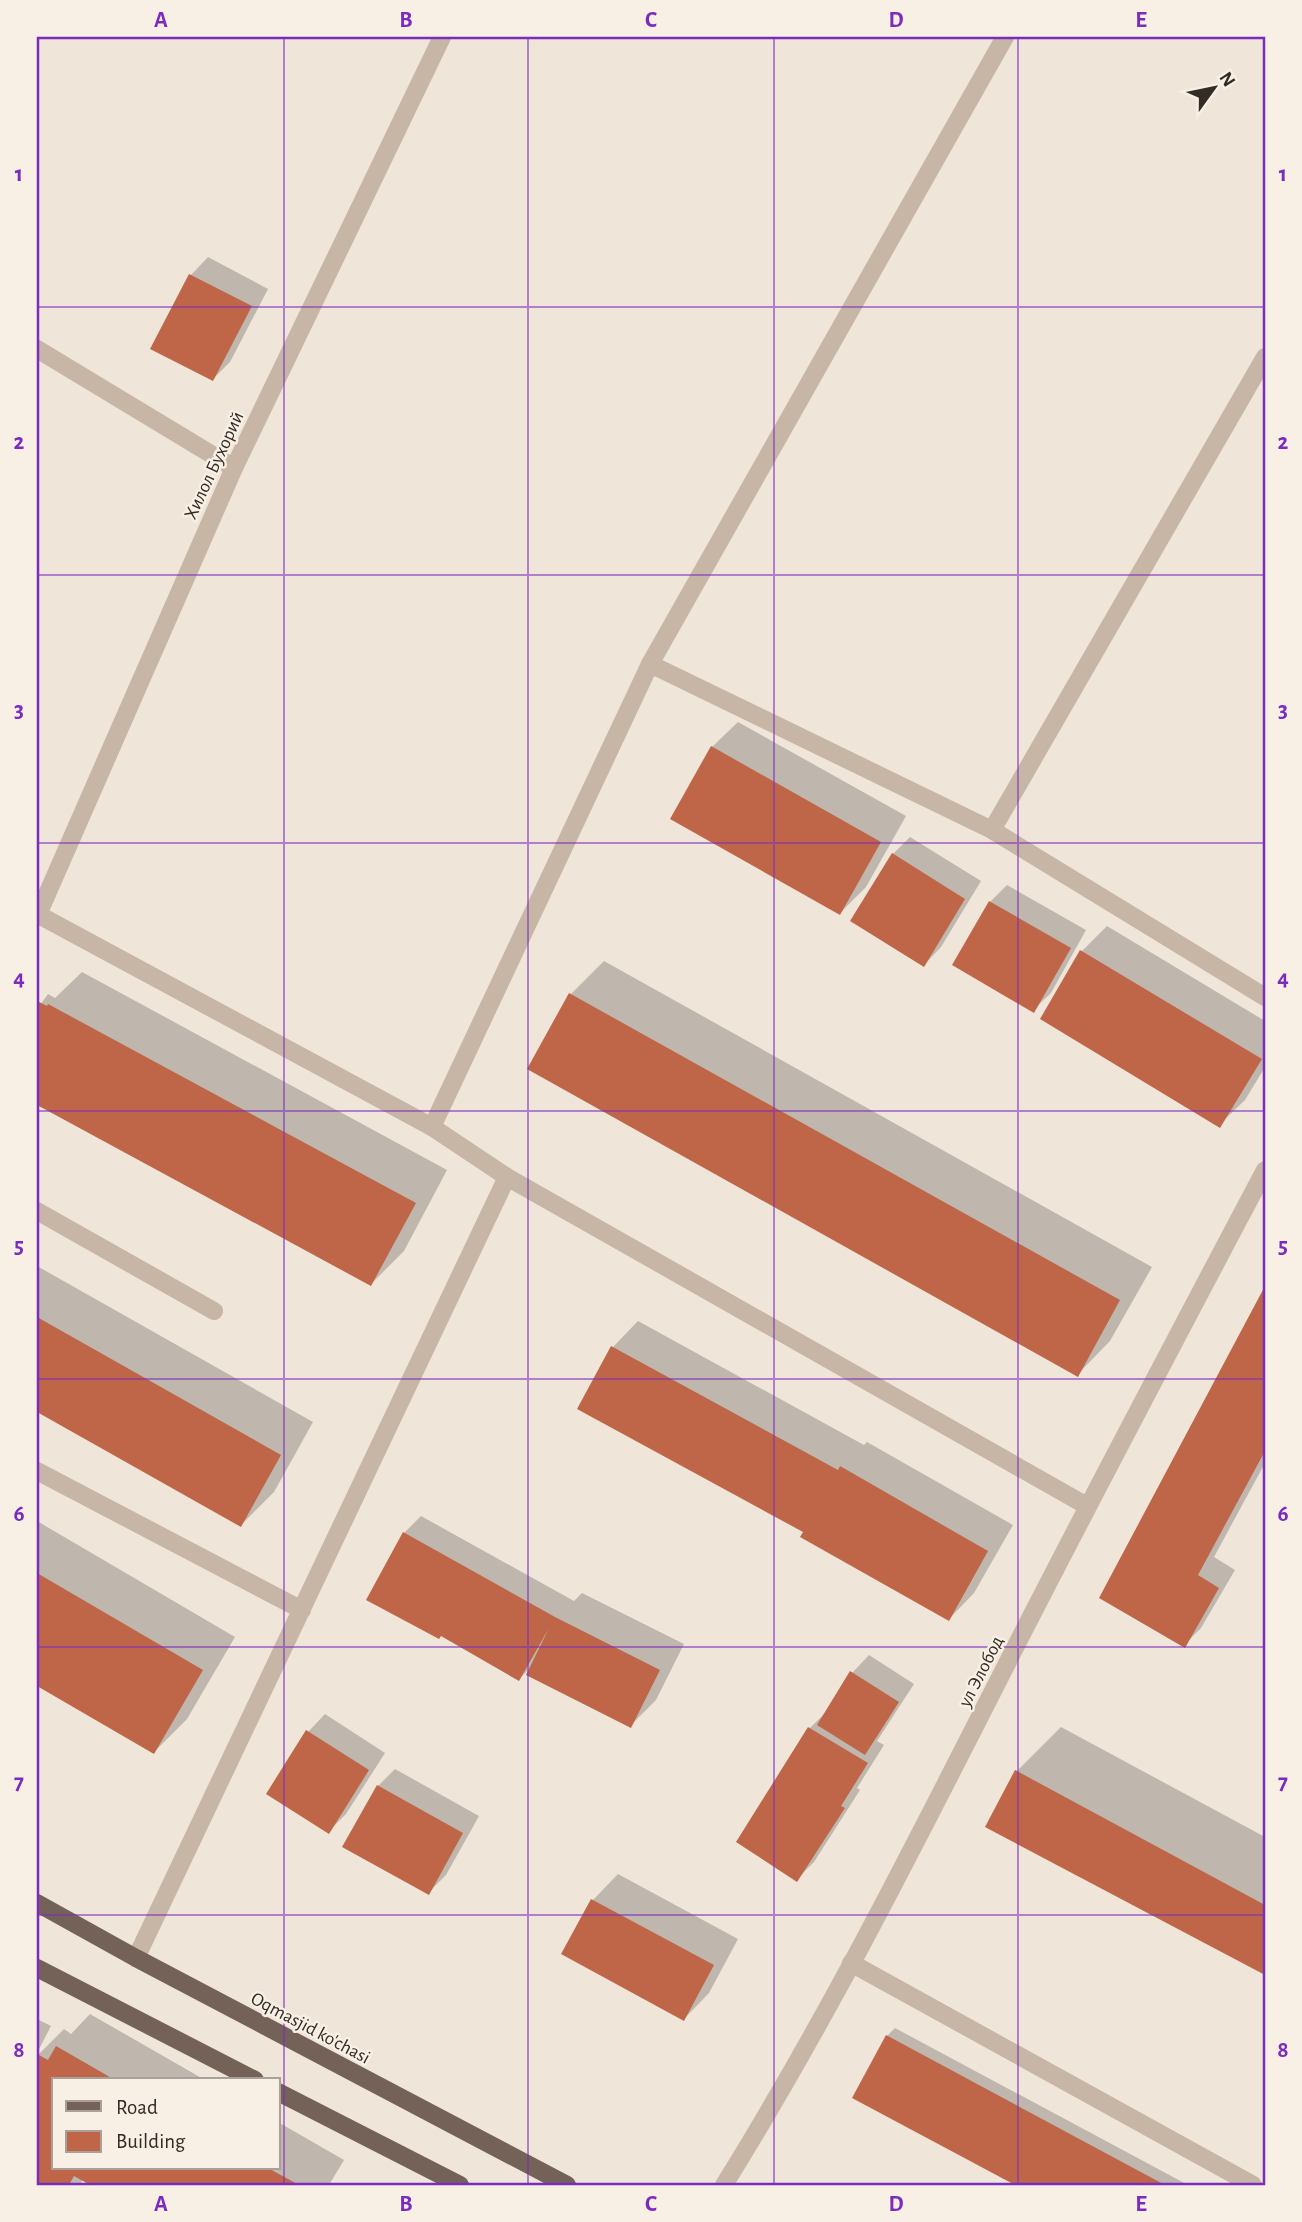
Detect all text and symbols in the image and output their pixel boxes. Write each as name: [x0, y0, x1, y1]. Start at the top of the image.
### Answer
text: A: [154, 9, 168, 32]
text: B: [399, 9, 413, 32]
text: C: [645, 9, 657, 32]
text: D: [888, 9, 904, 32]
text: E: [1135, 9, 1147, 32]
north arrow: [1180, 52, 1250, 122]
text: N: [1215, 69, 1239, 90]
text: 1: [15, 163, 23, 186]
text: 1: [1279, 163, 1287, 186]
street label: Хилол Бухорий: [181, 409, 248, 523]
text: 2: [14, 431, 25, 454]
text: 2: [1278, 431, 1289, 454]
text: 3: [14, 699, 24, 722]
text: 3: [1278, 699, 1288, 722]
text: 4: [13, 967, 25, 990]
text: 4: [1277, 967, 1289, 990]
text: 5: [14, 1235, 24, 1258]
text: 5: [1278, 1235, 1288, 1258]
text: 6: [13, 1503, 25, 1526]
text: 6: [1277, 1503, 1289, 1526]
street label: ул Элобод: [955, 1633, 1007, 1711]
text: 7: [14, 1771, 24, 1794]
text: 7: [1278, 1771, 1288, 1794]
street label: Oqmasjid ko'chasi: [248, 1989, 373, 2068]
text: 8: [13, 2039, 25, 2062]
text: 8: [1277, 2039, 1289, 2062]
legend: [52, 2078, 280, 2170]
text: Road: [116, 2097, 158, 2118]
text: Building: [116, 2131, 186, 2152]
text: A: [154, 2193, 168, 2216]
text: B: [399, 2193, 413, 2216]
text: C: [645, 2193, 657, 2216]
text: D: [888, 2193, 904, 2216]
text: E: [1135, 2193, 1147, 2216]

